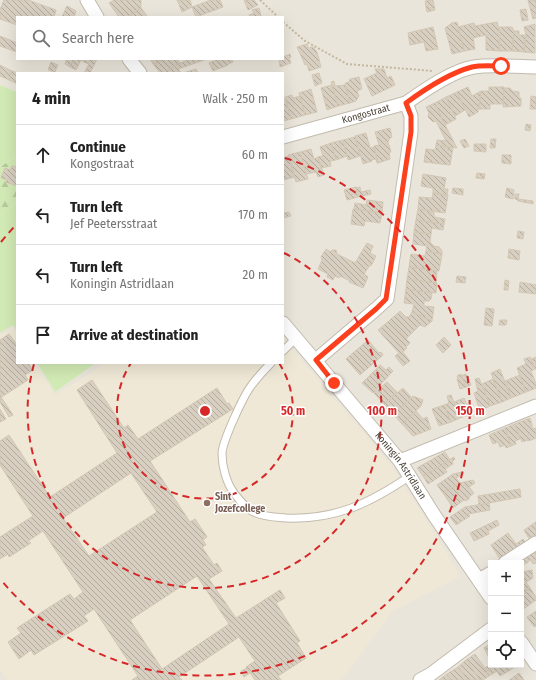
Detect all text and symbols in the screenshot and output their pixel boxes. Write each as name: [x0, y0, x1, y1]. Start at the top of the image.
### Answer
search box: [16, 16, 284, 60]
icon: search: [30, 27, 52, 49]
text: Search here: [62, 29, 134, 47]
route start: [492, 57, 510, 75]
text: 4 min: [32, 88, 71, 109]
text: Walk · 250 m: [203, 91, 268, 106]
street label: Kongostraat: [341, 102, 392, 126]
text: Continue: [70, 138, 126, 156]
icon: ahead: [32, 144, 54, 166]
text: 60 m: [242, 147, 268, 162]
text: Kongostraat: [70, 156, 134, 171]
text: Turn left: [70, 198, 123, 216]
icon: left: [32, 204, 54, 226]
text: 170 m: [238, 207, 268, 222]
text: Jef Peetersstraat: [70, 216, 157, 231]
text: Turn left: [70, 258, 123, 276]
icon: left: [32, 264, 54, 286]
text: 20 m: [242, 267, 268, 282]
text: Koningin Astridlaan: [70, 276, 174, 291]
icon: arrive: [32, 324, 54, 346]
text: Arrive at destination: [70, 326, 198, 344]
route end: [325, 374, 343, 392]
centre of rings: [198, 404, 212, 418]
text: 50 m: [281, 404, 305, 418]
text: 100 m: [367, 404, 397, 418]
text: 150 m: [455, 404, 485, 418]
street label: Koningin Astridlaan: [372, 430, 429, 502]
place label: Sint Jozefcollege: [214, 491, 265, 515]
marker: Sint Jozefcollege: [202, 498, 212, 508]
map controls: [488, 560, 524, 668]
button: +: [488, 560, 524, 596]
button: −: [488, 596, 524, 632]
button: locate: [488, 632, 524, 668]

